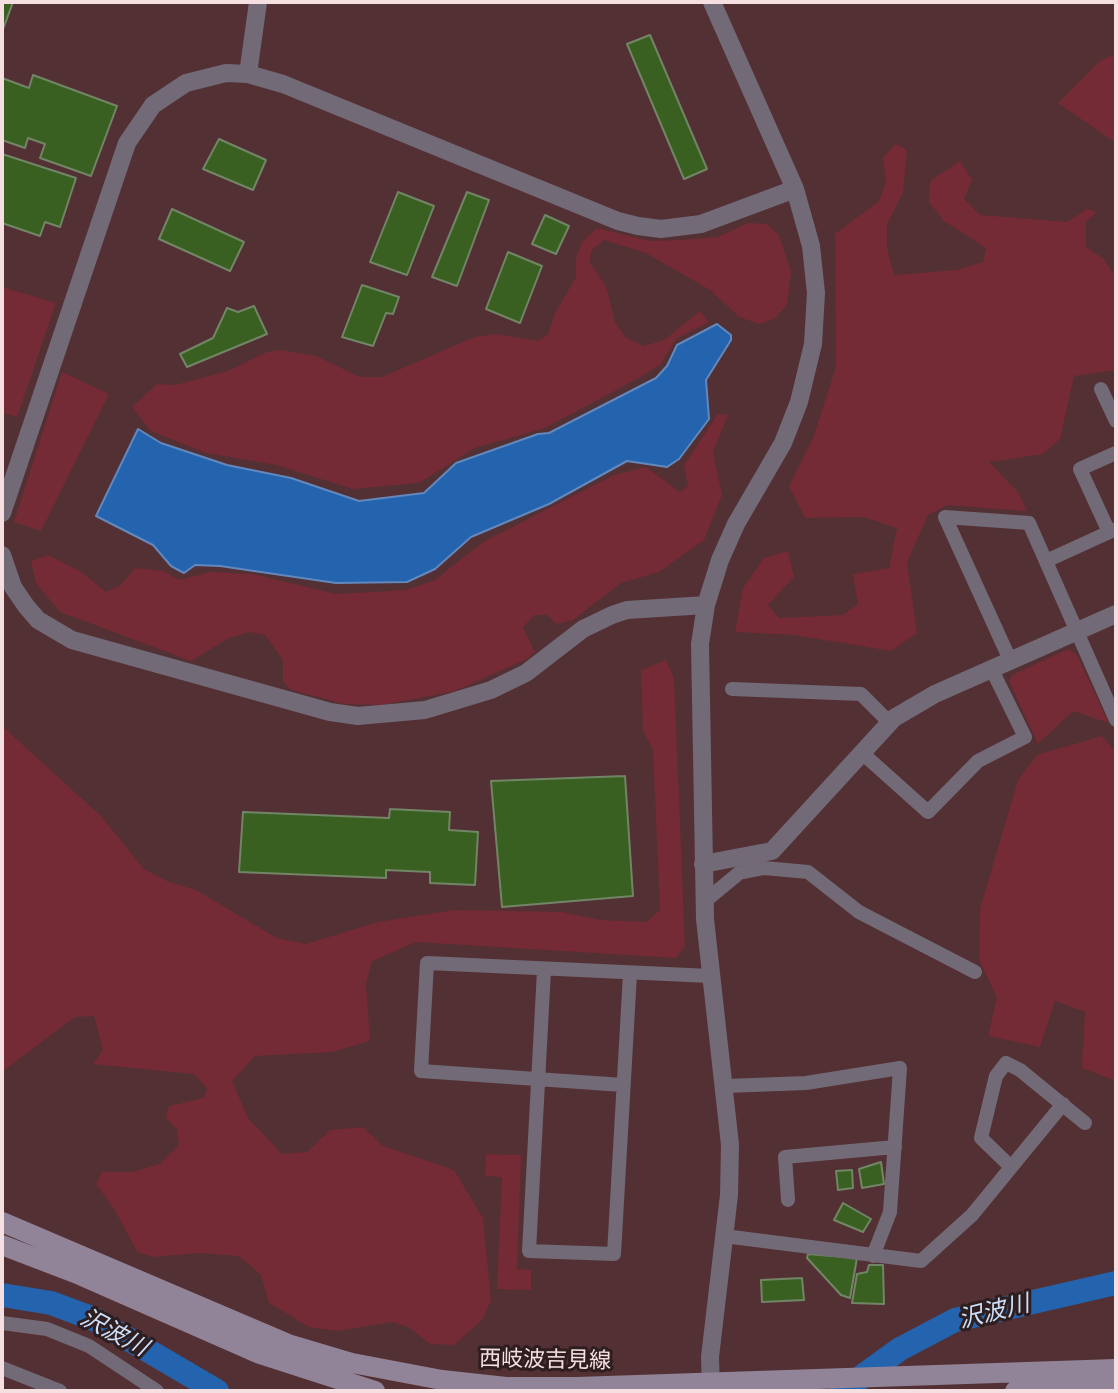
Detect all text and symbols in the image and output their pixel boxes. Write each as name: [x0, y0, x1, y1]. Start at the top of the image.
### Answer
water label: 沢波川: [956, 1289, 1032, 1335]
water label: 沢波川: [75, 1303, 153, 1363]
street label: 西岐波吉見線: [479, 1346, 611, 1374]

